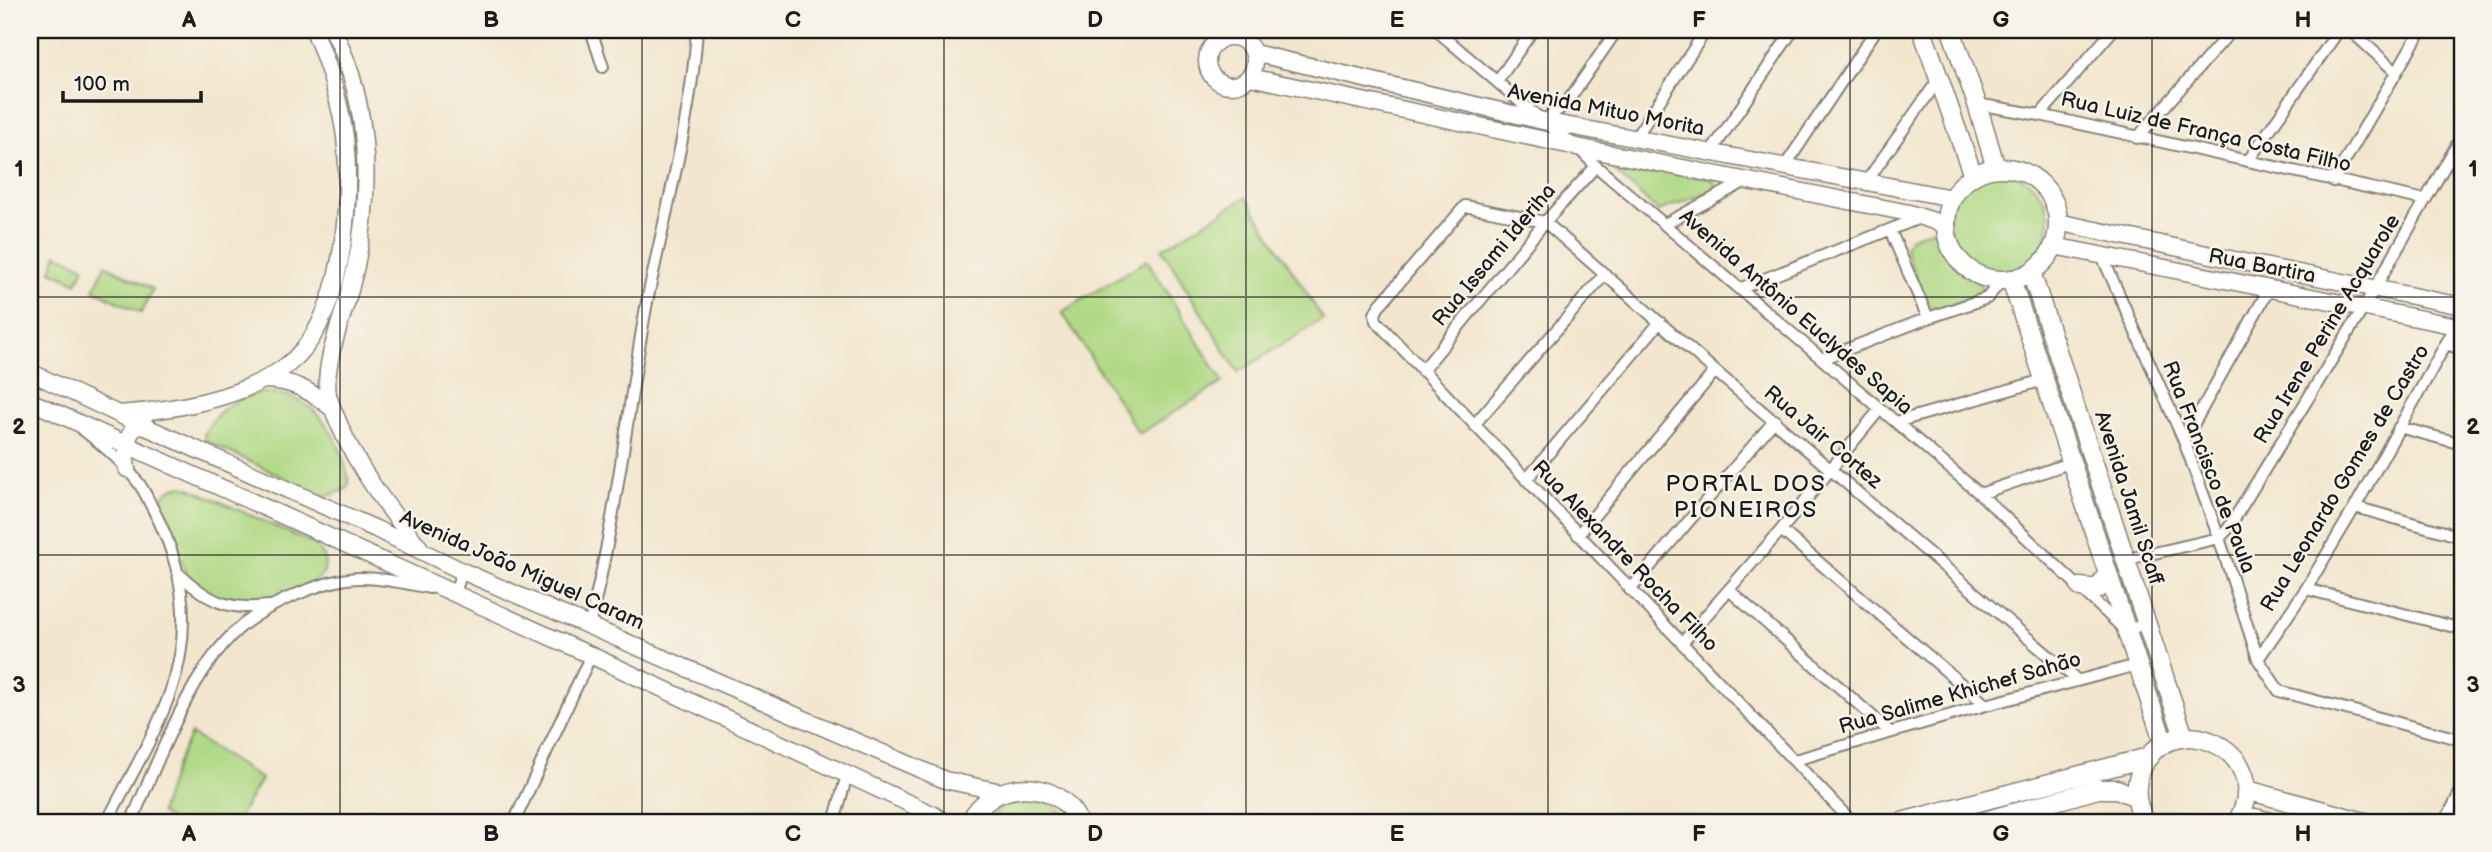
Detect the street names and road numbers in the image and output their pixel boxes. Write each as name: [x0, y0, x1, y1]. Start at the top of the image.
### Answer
street label: Avenida Mituo Morita: [1506, 79, 1706, 141]
street label: Rua Luiz de França Costa Filho: [2058, 86, 2354, 178]
street label: Rua Issami Ideriha: [1427, 179, 1561, 331]
street label: Avenida Antônio Euclydes Sapia: [1674, 204, 1918, 420]
street label: Rua Irene Perine Acquarole: [2249, 210, 2405, 448]
street label: Rua Bartira: [2206, 243, 2318, 289]
street label: Rua Leonardo Gomes de Castro: [2255, 340, 2435, 616]
street label: Rua Francisco de Paula: [2157, 357, 2261, 577]
street label: Rua Jair Cortez: [1759, 380, 1888, 494]
street label: Avenida Jamil Scaff: [2089, 408, 2169, 589]
street label: Rua Alexandre Rocha Filho: [1527, 455, 1723, 657]
street label: Avenida João Miguel Caram: [396, 505, 648, 635]
street label: Rua Salime Khichef Sahão: [1836, 646, 2084, 740]

